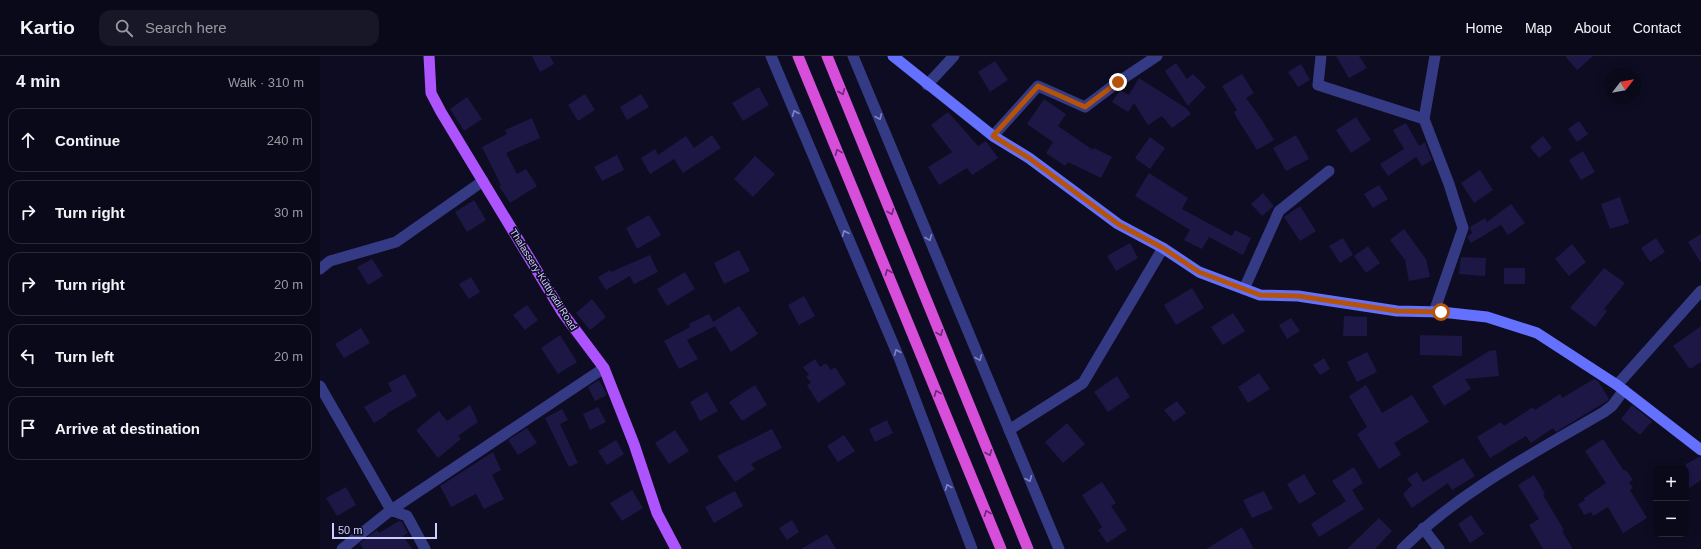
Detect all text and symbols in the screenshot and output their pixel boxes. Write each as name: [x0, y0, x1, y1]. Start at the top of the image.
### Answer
search box: [99, 10, 379, 46]
text: Kartio: [20, 17, 75, 38]
icon: search: [113, 17, 135, 39]
text: Search here: [145, 19, 227, 36]
text: Home: [1466, 20, 1503, 36]
text: Map: [1525, 20, 1552, 36]
text: About: [1574, 20, 1611, 36]
text: Contact: [1633, 20, 1681, 36]
north arrow: [1605, 68, 1641, 104]
text: 4 min: [16, 72, 60, 91]
route end: [1109, 73, 1127, 91]
text: Walk · 310 m: [228, 75, 304, 90]
one-way arrow: [837, 88, 845, 96]
one-way arrow: [791, 110, 799, 117]
one-way arrow: [875, 114, 883, 121]
icon: ahead: [17, 129, 39, 151]
text: Continue: [55, 132, 120, 149]
text: 240 m: [267, 133, 303, 148]
one-way arrow: [835, 149, 843, 157]
icon: right: [17, 201, 39, 223]
text: Turn right: [55, 204, 125, 221]
text: 30 m: [274, 205, 303, 220]
one-way arrow: [886, 208, 894, 216]
street label: Thalassery-Kuttiyadi Road: [508, 227, 579, 332]
one-way arrow: [842, 229, 850, 237]
one-way arrow: [924, 233, 932, 241]
one-way arrow: [884, 269, 892, 276]
icon: right: [17, 273, 39, 295]
text: Turn right: [55, 276, 125, 293]
text: 20 m: [274, 277, 303, 292]
route start: [1432, 303, 1450, 321]
one-way arrow: [935, 328, 943, 336]
icon: left: [17, 345, 39, 367]
text: Turn left: [55, 348, 114, 365]
text: 20 m: [274, 349, 303, 364]
one-way arrow: [894, 349, 902, 356]
one-way arrow: [974, 354, 982, 361]
one-way arrow: [934, 389, 942, 396]
icon: arrive: [17, 417, 39, 439]
text: Arrive at destination: [55, 420, 200, 437]
one-way arrow: [984, 449, 992, 457]
map controls: [1653, 465, 1689, 537]
button: +: [1653, 465, 1689, 501]
one-way arrow: [1025, 475, 1033, 482]
one-way arrow: [944, 483, 952, 490]
button: −: [1653, 501, 1689, 537]
one-way arrow: [983, 509, 991, 516]
scale bar: [332, 521, 437, 540]
text: 50 m: [338, 524, 362, 536]

